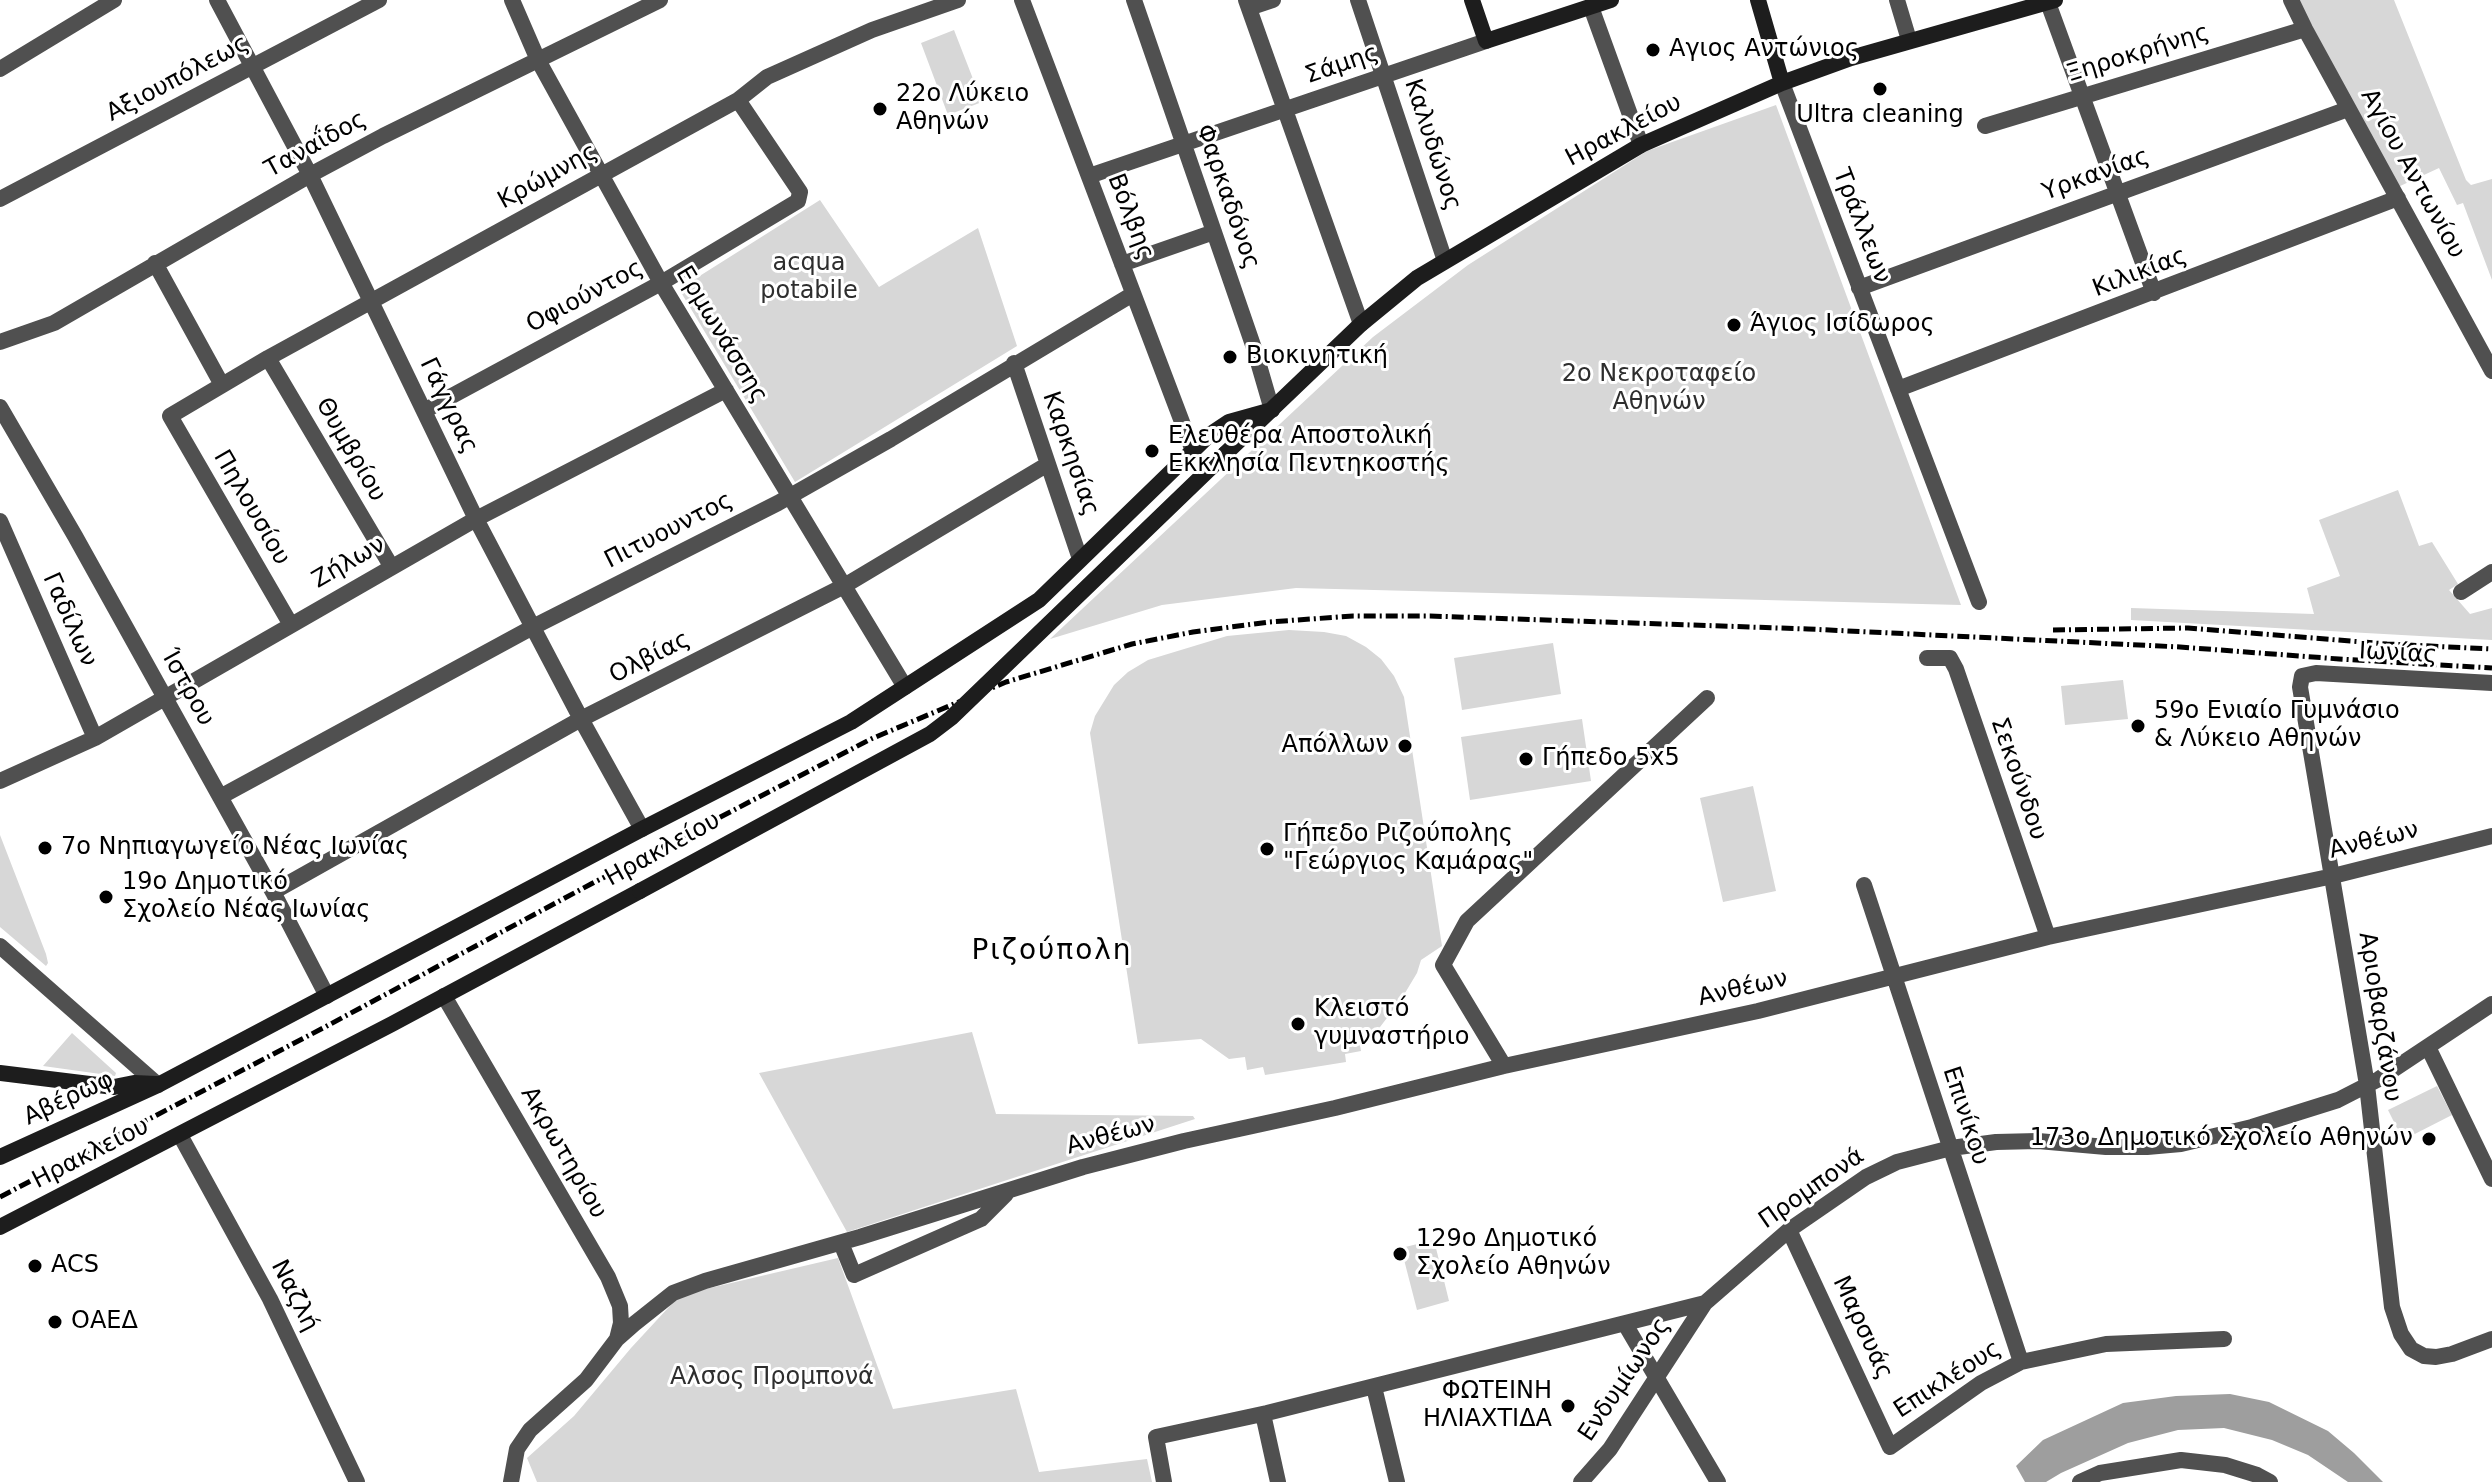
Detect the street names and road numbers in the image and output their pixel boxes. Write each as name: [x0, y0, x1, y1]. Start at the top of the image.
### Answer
street label: Ξηροκρήνης: [2063, 19, 2213, 89]
street label: Αξιουπόλεως: [102, 29, 254, 129]
street label: Σάμης: [1302, 39, 1382, 91]
street label: Καλυδώνος: [1397, 76, 1467, 214]
street label: Αγίου Αντωνίου: [2353, 84, 2471, 264]
street label: Ηρακλείου: [1561, 88, 1687, 174]
street label: Ταναΐδος: [260, 105, 372, 185]
street label: Φαρκαδόνος: [1189, 121, 1265, 273]
street label: Κρώμνης: [493, 138, 603, 216]
street label: Υρκανίας: [2039, 142, 2153, 208]
street label: Τράλλεων: [1826, 165, 1896, 287]
street label: Βόλβης: [1100, 170, 1160, 264]
street label: Κιλικίας: [2089, 242, 2191, 304]
street label: Οφιούντος: [522, 254, 648, 340]
street label: Ερμωνάσσης: [669, 261, 773, 409]
street label: Γάγγρας: [413, 354, 483, 458]
street label: Καρκησίας: [1035, 388, 1105, 520]
street label: Θυμβρίου: [309, 393, 391, 507]
street label: Πηλουσίου: [207, 445, 295, 571]
street label: Πιτυουντος: [600, 486, 738, 576]
street label: Ζήλων: [307, 531, 391, 595]
street label: Γαδίλων: [36, 569, 102, 671]
street label: Ολβίας: [605, 626, 695, 690]
street label: Ιωνίας: [2358, 638, 2438, 670]
street label: Ίστρου: [154, 645, 220, 731]
street label: Σεκούνδου: [1984, 714, 2052, 844]
street label: Ηρακλείου: [600, 807, 726, 893]
street label: Ανθέων: [2326, 816, 2422, 866]
street label: Αριοβαρζάνου: [2351, 930, 2407, 1104]
street label: Ανθέων: [1695, 965, 1791, 1013]
street label: Επινίκου: [1936, 1063, 1994, 1169]
street label: Αβέρωφ: [19, 1066, 119, 1132]
street label: Ακρωτηρίου: [514, 1082, 612, 1224]
street label: Ανθέων: [1063, 1110, 1159, 1162]
street label: Ηρακλείου: [28, 1112, 154, 1196]
street label: Προμπονά: [1754, 1142, 1870, 1236]
street label: Ναζλή: [264, 1255, 324, 1337]
street label: Μαρσυάς: [1826, 1272, 1898, 1384]
street label: Ενδυμίωνος: [1573, 1313, 1677, 1447]
street label: Επικλέους: [1889, 1335, 2007, 1425]

